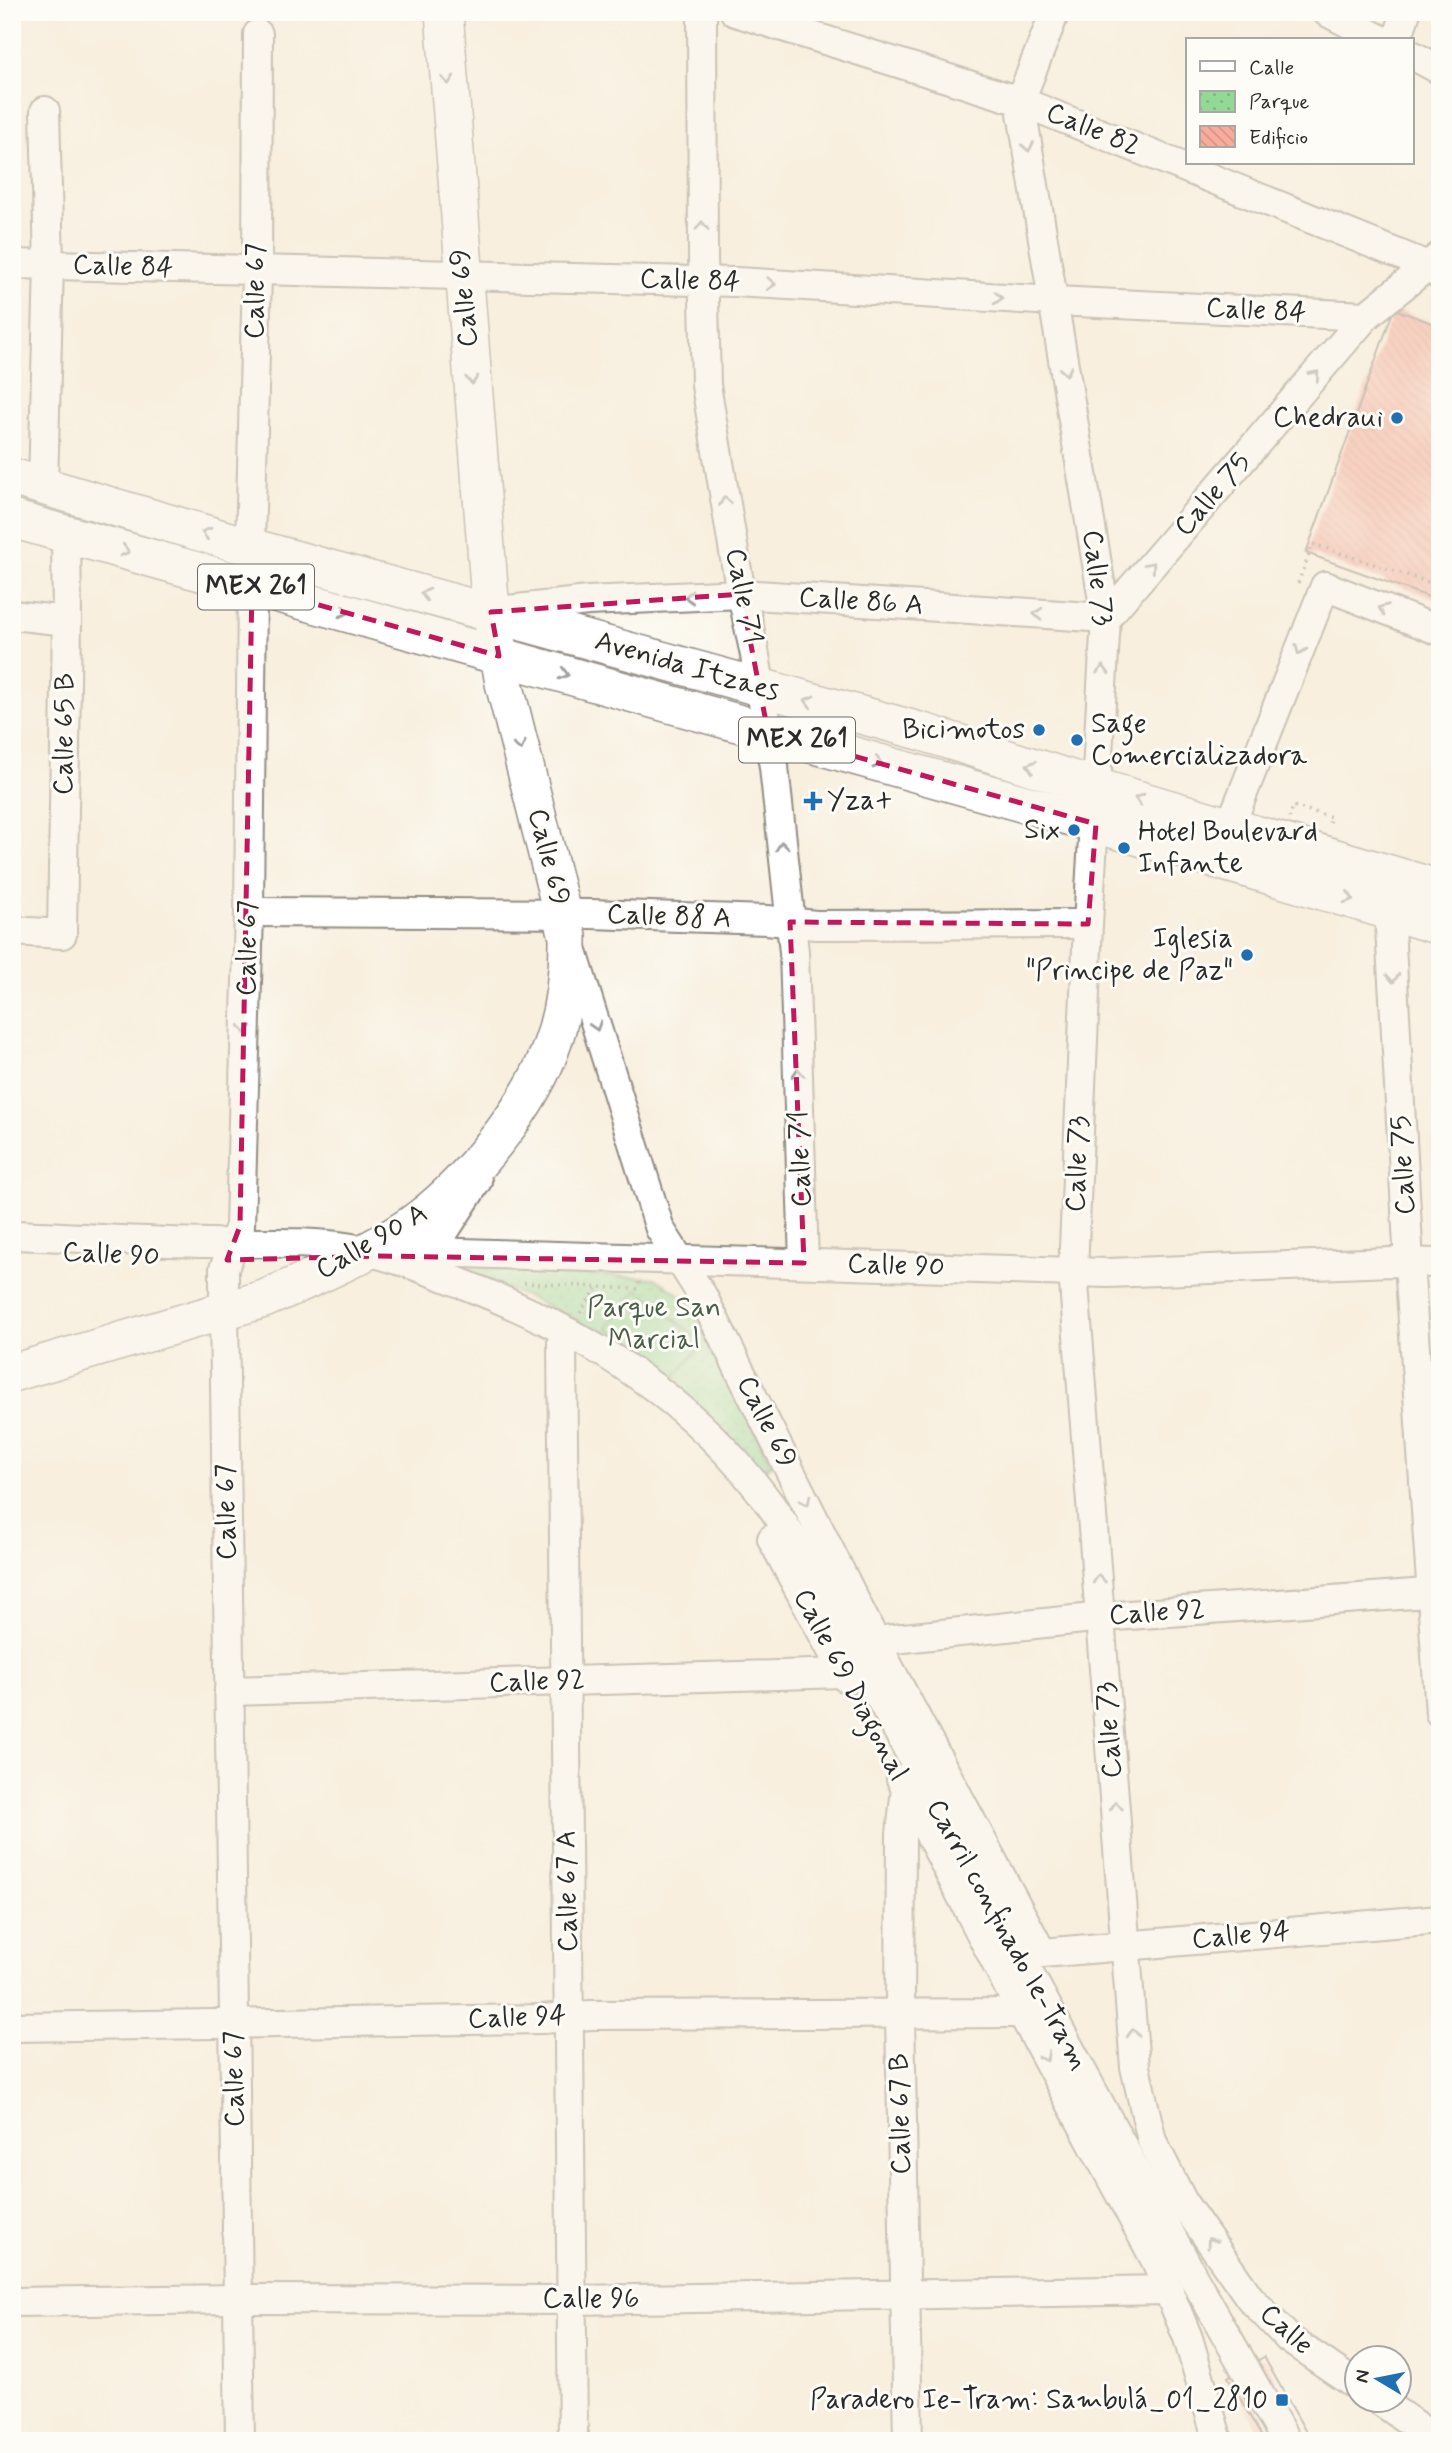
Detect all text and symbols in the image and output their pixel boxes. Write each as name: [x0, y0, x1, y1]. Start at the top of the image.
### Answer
legend: [1186, 38, 1414, 164]
text: Calle: [1249, 54, 1294, 82]
one-way arrow: [440, 75, 455, 86]
text: Parque: [1249, 88, 1310, 116]
street label: Calle 82: [1040, 94, 1146, 166]
text: Edificio: [1249, 124, 1308, 152]
one-way arrow: [1020, 141, 1035, 153]
one-way arrow: [695, 220, 710, 231]
street label: Calle 67: [237, 243, 275, 339]
street label: Calle 84: [72, 247, 174, 287]
street label: Calle 69: [442, 247, 488, 349]
street label: Calle 84: [639, 261, 741, 301]
one-way arrow: [766, 276, 777, 291]
one-way arrow: [993, 290, 1004, 305]
street label: Calle 84: [1205, 290, 1307, 332]
one-way arrow: [1058, 365, 1073, 377]
one-way arrow: [1307, 371, 1319, 384]
one-way arrow: [464, 375, 479, 386]
place label: Chedraui: [1273, 400, 1383, 437]
marker: Chedraui: [1389, 410, 1405, 426]
street label: Calle 75: [1166, 445, 1260, 545]
one-way arrow: [719, 495, 734, 507]
one-way arrow: [200, 527, 212, 542]
street label: Calle 73: [1073, 528, 1121, 628]
one-way arrow: [119, 543, 131, 558]
street label: Calle 71: [716, 545, 770, 647]
one-way arrow: [1143, 562, 1155, 575]
road number: MEX 261: [198, 565, 314, 610]
street label: Calle 86 A: [797, 579, 925, 625]
one-way arrow: [419, 588, 431, 602]
one-way arrow: [683, 589, 694, 604]
one-way arrow: [1377, 603, 1389, 617]
one-way arrow: [338, 604, 350, 619]
one-way arrow: [1033, 606, 1044, 621]
street label: Avenida Itzaes: [591, 623, 783, 711]
one-way arrow: [1295, 643, 1309, 655]
one-way arrow: [1096, 664, 1111, 675]
one-way arrow: [558, 666, 570, 681]
street label: Calle 65 B: [45, 673, 85, 795]
one-way arrow: [804, 695, 816, 710]
place label: Sage Comercializadora: [1091, 706, 1307, 775]
place label: Bicimotos: [902, 712, 1025, 749]
road number: MEX 261: [739, 718, 855, 762]
marker: Bicimotos: [1031, 722, 1047, 738]
marker: Sage Comercializadora: [1069, 732, 1085, 748]
one-way arrow: [512, 740, 526, 752]
one-way arrow: [871, 755, 883, 769]
one-way arrow: [1026, 760, 1038, 775]
place label: Yza+: [827, 783, 893, 820]
marker: Yza+: [805, 793, 821, 809]
one-way arrow: [1134, 793, 1146, 808]
street label: Calle 69: [518, 805, 578, 909]
place label: Six: [1024, 812, 1060, 849]
place label: Hotel Boulevard Infante: [1138, 814, 1318, 883]
marker: Six: [1066, 822, 1082, 838]
one-way arrow: [775, 840, 790, 851]
marker: Hotel Boulevard Infante: [1116, 840, 1132, 856]
one-way arrow: [1343, 890, 1355, 905]
street label: Calle 88 A: [606, 896, 732, 938]
street label: Calle 67: [229, 900, 267, 996]
place label: Iglesia "Principe de Paz": [1026, 921, 1233, 990]
marker: Iglesia "Principe de Paz": [1239, 947, 1255, 963]
one-way arrow: [1385, 973, 1400, 984]
one-way arrow: [588, 1019, 602, 1032]
one-way arrow: [238, 1024, 253, 1035]
one-way arrow: [790, 1067, 805, 1078]
street label: Calle 71: [781, 1110, 821, 1208]
street label: Calle 75: [1383, 1114, 1425, 1216]
street label: Calle 73: [1058, 1115, 1098, 1213]
street label: Calle 90 A: [309, 1195, 435, 1289]
street label: Calle 90: [61, 1234, 161, 1276]
street label: Calle 90: [847, 1246, 945, 1286]
park label: Parque San Marcial: [587, 1290, 721, 1359]
street label: Calle 69: [727, 1370, 805, 1474]
street label: Calle 67: [208, 1464, 246, 1560]
one-way arrow: [797, 1494, 811, 1506]
one-way arrow: [1092, 1573, 1107, 1584]
street label: Calle 69 Diagonal: [781, 1583, 916, 1789]
street label: Calle 92: [1108, 1591, 1206, 1635]
street label: Calle 92: [488, 1662, 586, 1702]
street label: Calle 73: [1088, 1680, 1132, 1779]
street label: Carril confinado Ie-Tram: [917, 1793, 1097, 2077]
one-way arrow: [1109, 1800, 1124, 1811]
street label: Calle 67 A: [548, 1830, 588, 1952]
street label: Calle 94: [1190, 1913, 1292, 1959]
street label: Calle 94: [467, 1998, 567, 2038]
one-way arrow: [1125, 2027, 1140, 2038]
street label: Calle 67: [216, 2031, 254, 2127]
one-way arrow: [1037, 2050, 1051, 2062]
street label: Calle 67 B: [881, 2053, 921, 2175]
one-way arrow: [1207, 2237, 1219, 2250]
street label: Calle 96: [543, 2281, 640, 2318]
street label: Calle: [1251, 2296, 1321, 2364]
north arrow: [1344, 2344, 1414, 2414]
text: N: [1349, 2368, 1376, 2385]
place label: Paradero Ie-Tram: Sambulá_01_2810: [810, 2382, 1268, 2419]
marker: Paradero Ie-Tram: Sambulá_01_2810: [1274, 2392, 1290, 2408]

